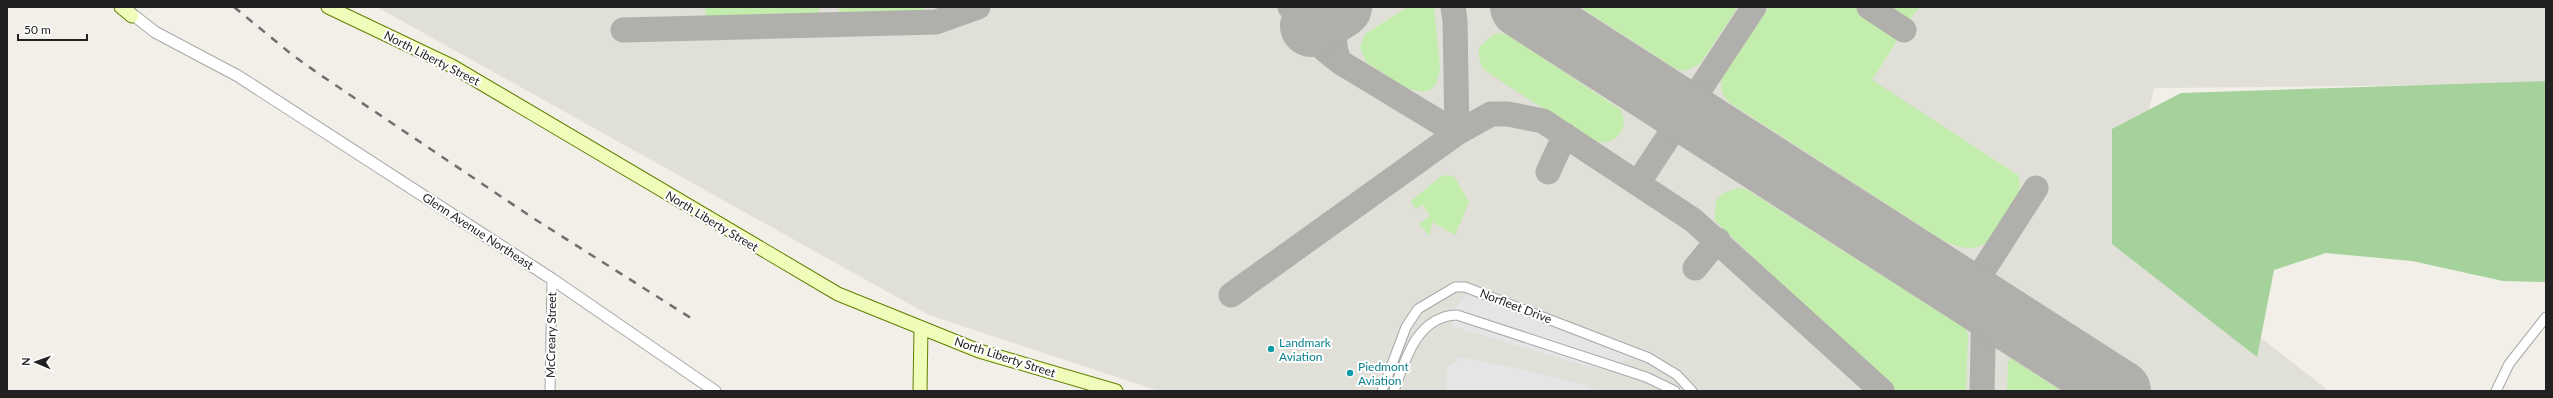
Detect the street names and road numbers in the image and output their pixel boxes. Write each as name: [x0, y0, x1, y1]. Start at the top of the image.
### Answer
street label: North Liberty Street: [382, 27, 483, 89]
street label: North Liberty Street: [663, 187, 762, 255]
street label: Glenn Avenue Northeast: [420, 189, 537, 273]
street label: Norfleet Drive: [1478, 285, 1554, 327]
street label: McCreary Street: [543, 291, 559, 378]
street label: North Liberty Street: [952, 334, 1058, 381]

